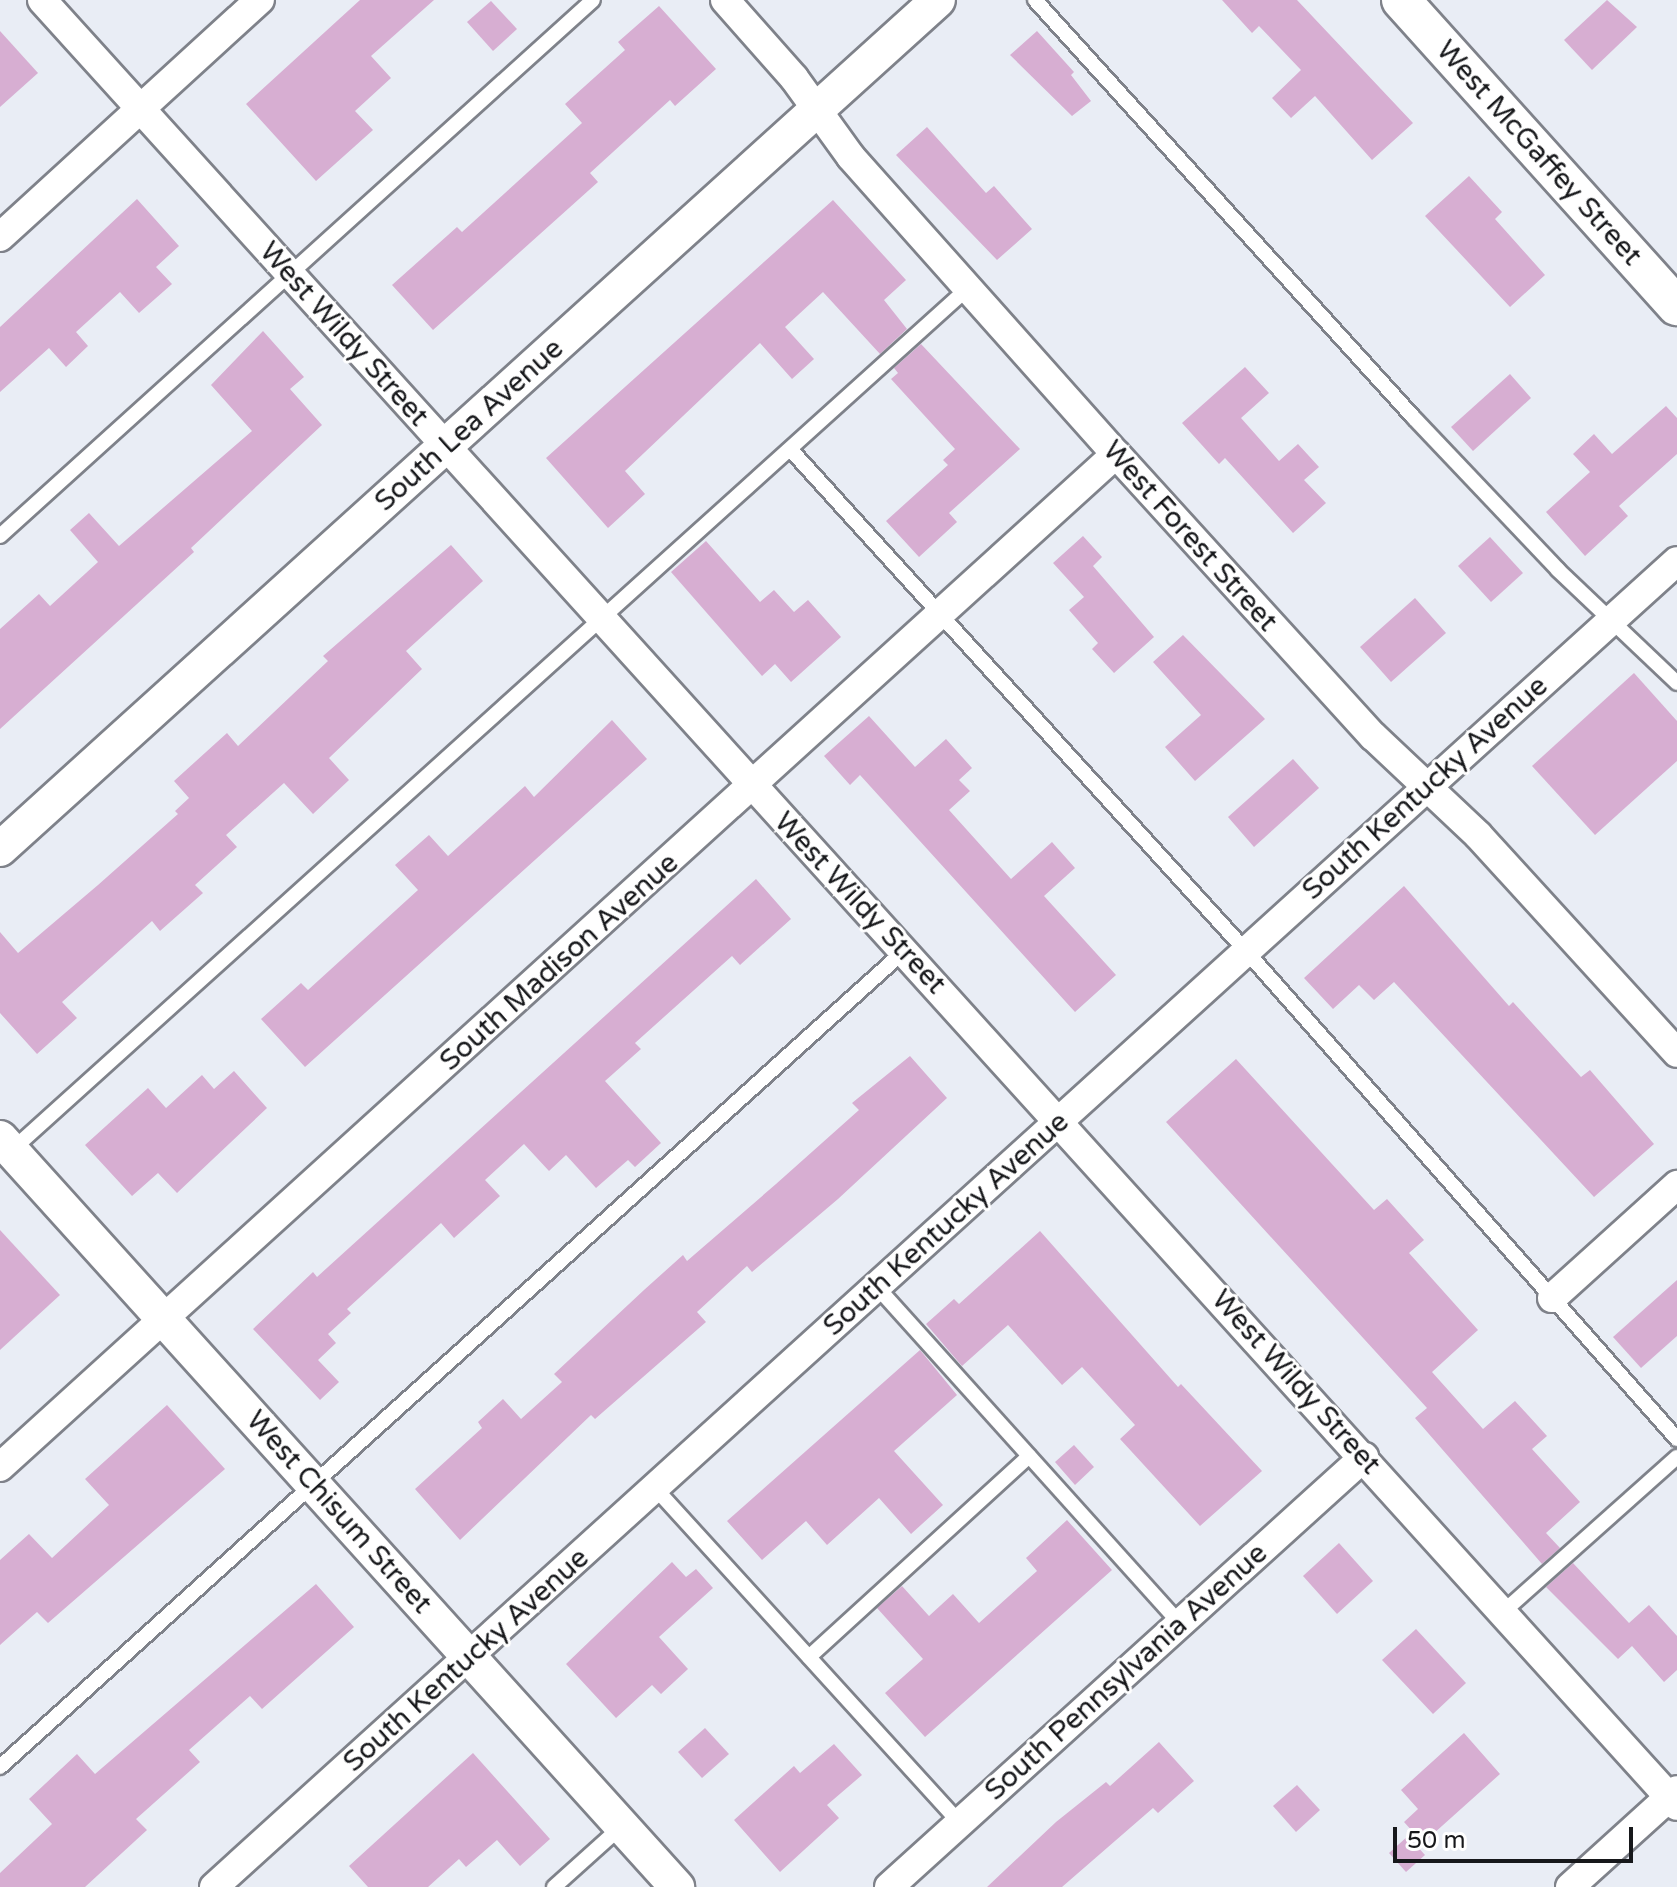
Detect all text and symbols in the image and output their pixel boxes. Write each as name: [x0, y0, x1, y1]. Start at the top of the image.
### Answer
street label: West McGaffey Street: [1429, 34, 1649, 272]
street label: West Wildy Street: [252, 235, 436, 433]
street label: South Lea Avenue: [368, 332, 570, 518]
street label: West Forest Street: [1096, 434, 1284, 638]
street label: South Kentucky Avenue: [1296, 669, 1554, 907]
street label: West Wildy Street: [767, 805, 953, 1001]
street label: South Madison Avenue: [433, 846, 685, 1078]
street label: South Kentucky Avenue: [817, 1105, 1075, 1343]
street label: West Wildy Street: [1204, 1283, 1388, 1481]
street label: West Chisum Street: [239, 1404, 439, 1620]
street label: South Pennsylvania Avenue: [978, 1536, 1274, 1808]
street label: South Kentucky Avenue: [337, 1541, 595, 1779]
scale bar: [1397, 1811, 1637, 1861]
text: 50 m: [1407, 1826, 1465, 1855]

